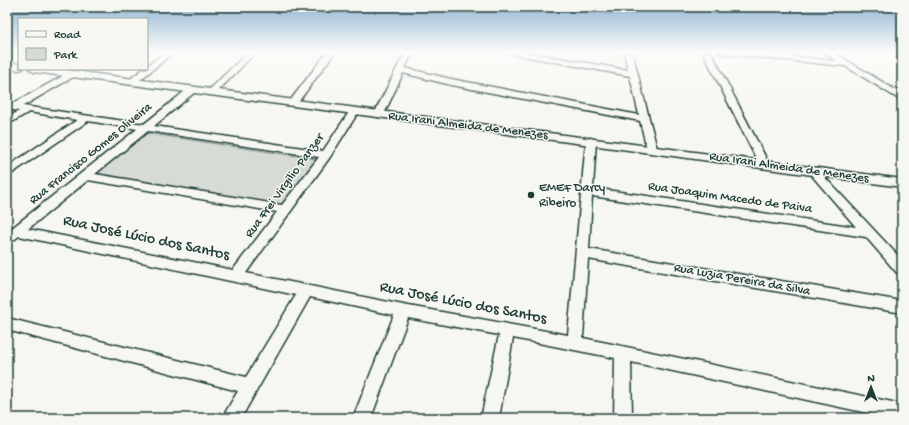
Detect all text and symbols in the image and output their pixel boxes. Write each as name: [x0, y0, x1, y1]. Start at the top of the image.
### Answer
legend: [18, 18, 148, 70]
text: Road: [54, 29, 81, 43]
text: Park: [53, 49, 79, 63]
street label: Rua Francisco Gomes Oliveira: [27, 99, 156, 208]
street label: Rua Irani Almeida de Menezes: [387, 109, 550, 143]
street label: Rua Frei Virgilio Panzer: [242, 130, 329, 241]
street label: Rua Irani Almeida de Menezes: [708, 149, 871, 187]
street label: Rua Joaquim Macedo de Paiva: [647, 179, 814, 217]
place label: EMEF Darcy Ribeiro: [539, 181, 606, 211]
marker: EMEF Darcy Ribeiro: [526, 190, 536, 200]
street label: Rua José Lúcio dos Santos: [61, 212, 232, 266]
street label: Rua Luzia Pereira da Silva: [673, 261, 812, 300]
street label: Rua José Lúcio dos Santos: [378, 278, 549, 330]
north arrow: [851, 367, 891, 407]
text: N: [867, 373, 875, 385]

